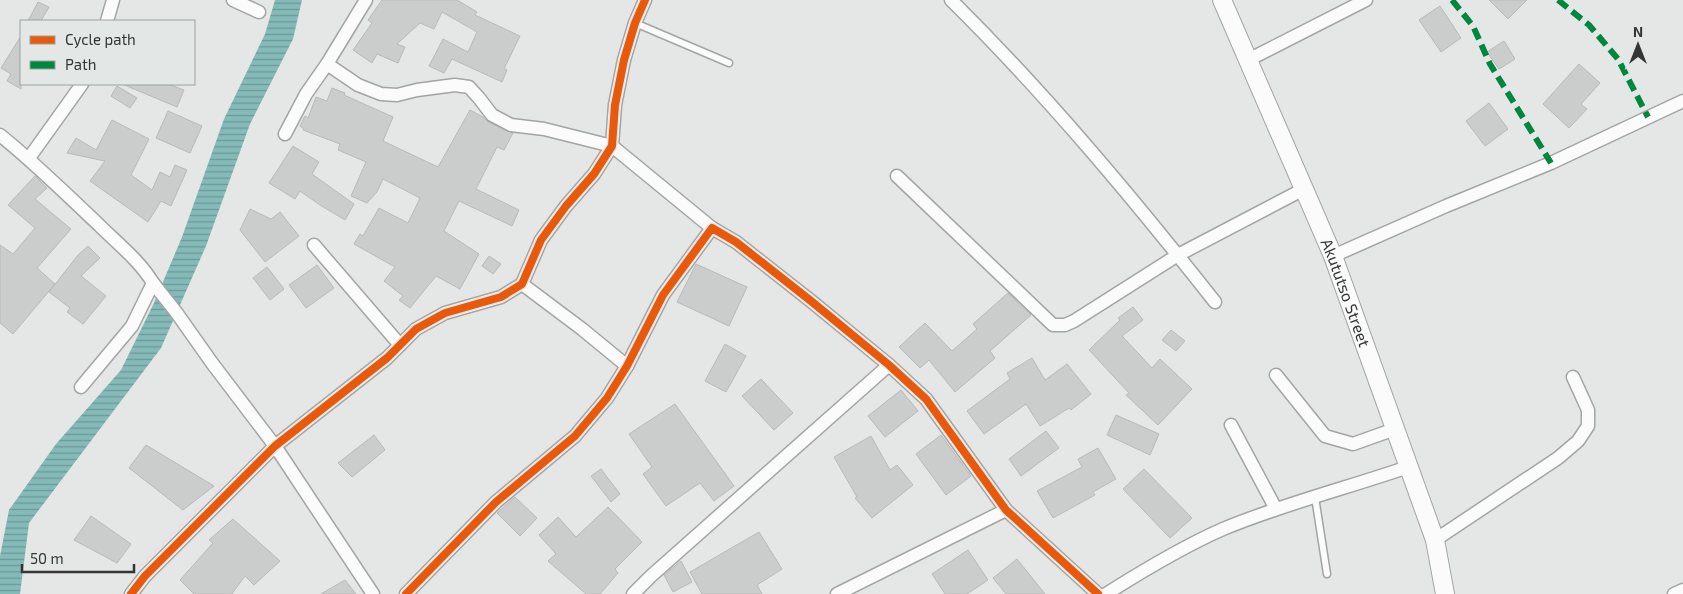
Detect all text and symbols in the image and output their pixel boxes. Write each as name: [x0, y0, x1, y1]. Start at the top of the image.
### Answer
legend: [20, 20, 195, 85]
north arrow: [1613, 20, 1663, 70]
text: N: [1633, 23, 1643, 40]
text: Cycle path: [65, 30, 136, 48]
text: Path: [65, 55, 96, 73]
street label: Akututso Street: [1318, 236, 1375, 349]
scale bar: [22, 542, 135, 574]
text: 50 m: [30, 549, 64, 567]

